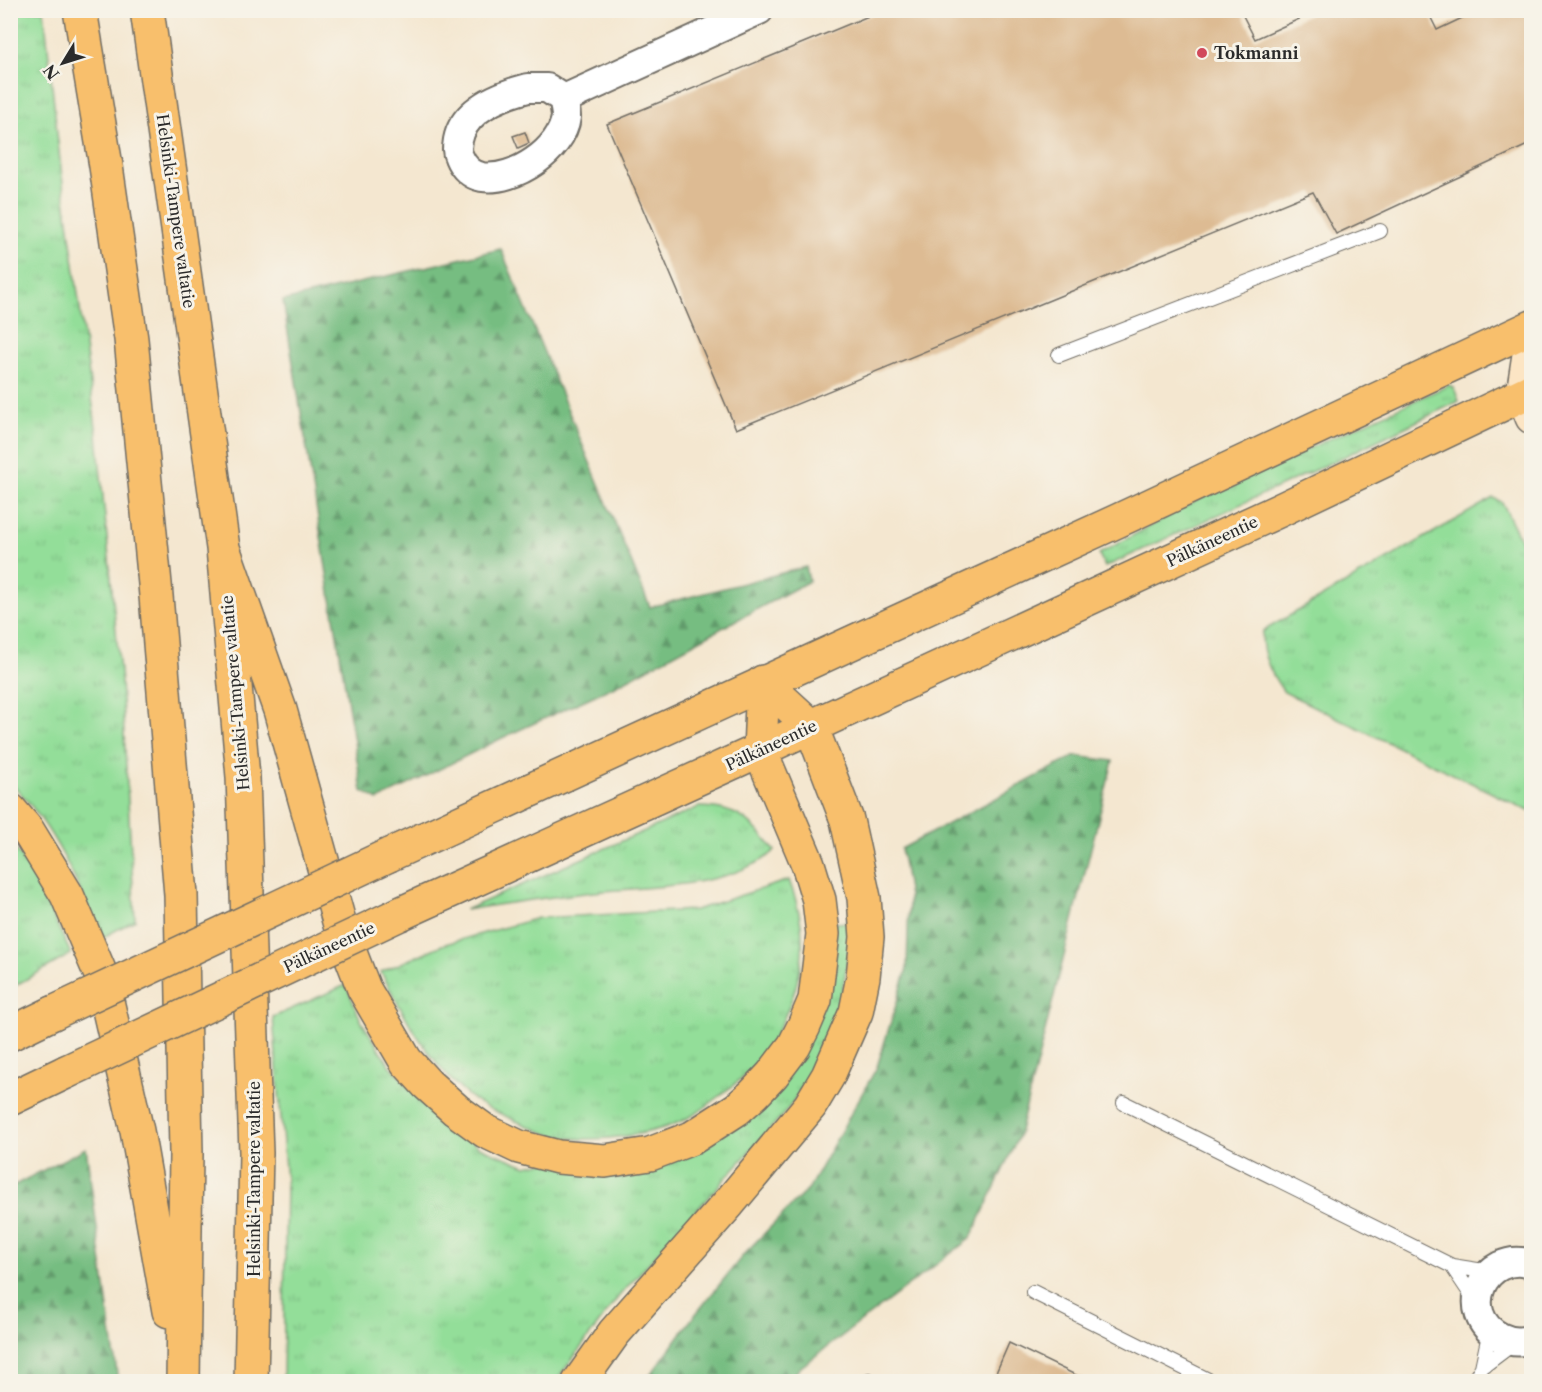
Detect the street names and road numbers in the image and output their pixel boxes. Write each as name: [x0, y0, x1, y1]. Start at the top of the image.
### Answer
street label: Helsinki-Tampere valtatie: [152, 113, 200, 309]
street label: Pälkäneentie: [1163, 511, 1261, 571]
street label: Helsinki-Tampere valtatie: [216, 594, 254, 791]
street label: Pälkäneentie: [722, 715, 820, 775]
street label: Pälkäneentie: [280, 917, 378, 977]
street label: Helsinki-Tampere valtatie: [244, 1081, 264, 1277]

